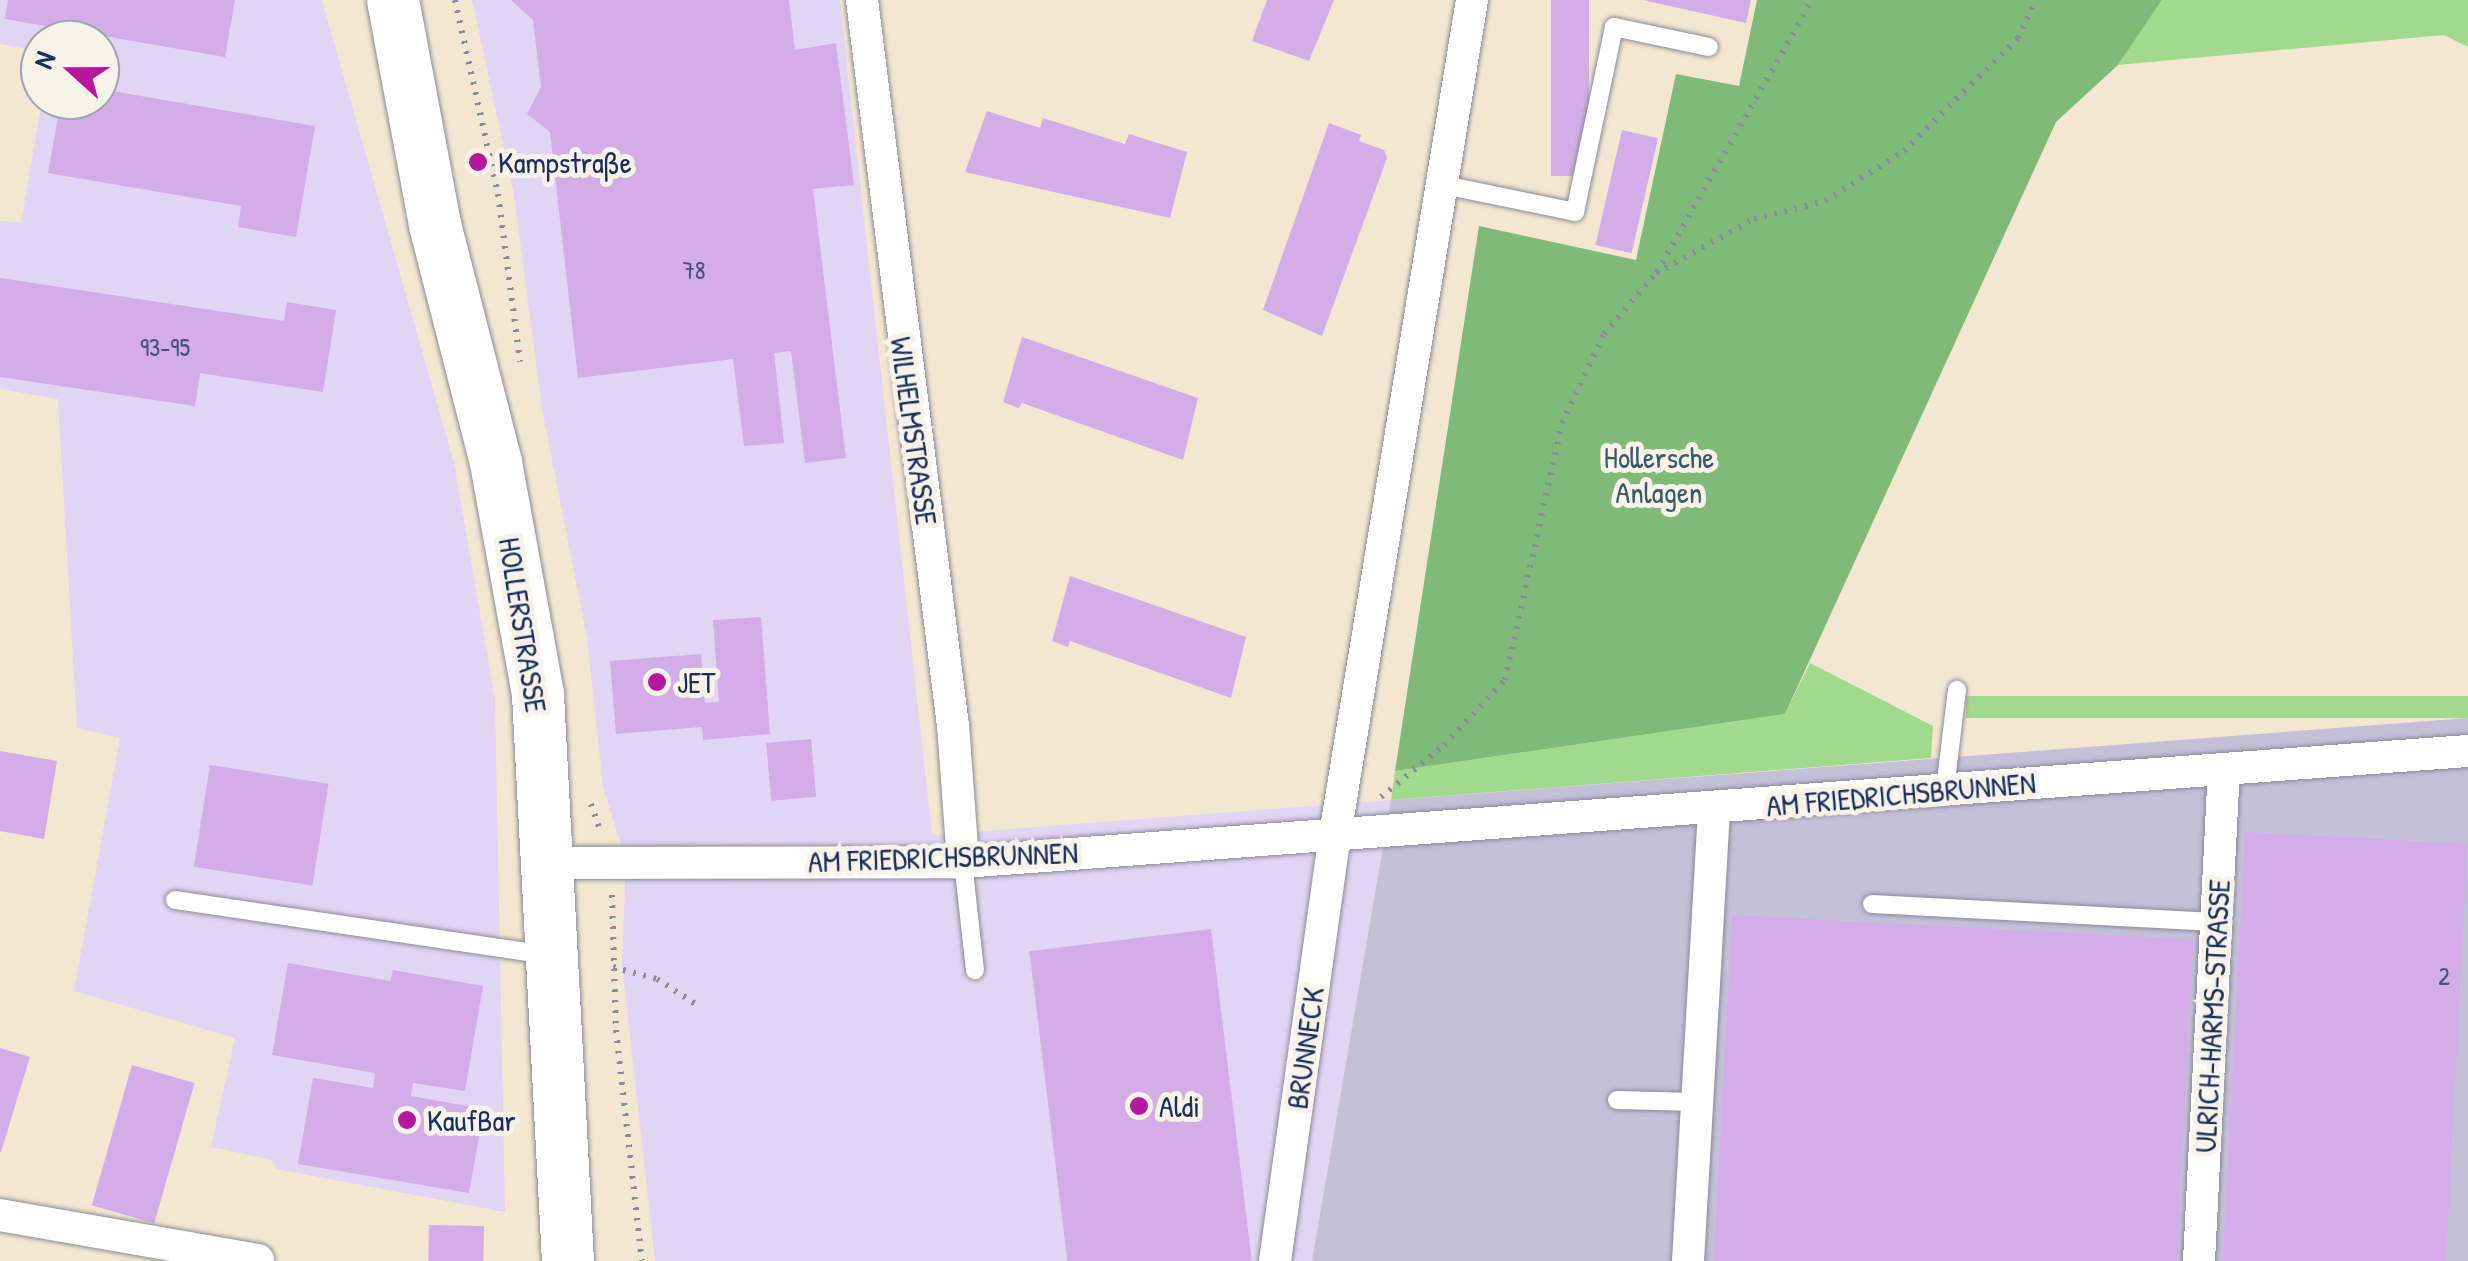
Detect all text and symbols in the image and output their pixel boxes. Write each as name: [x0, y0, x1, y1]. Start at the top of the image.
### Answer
north arrow: [20, 20, 120, 120]
text: N: [23, 46, 64, 74]
place label: Kampstraße: [498, 144, 632, 180]
marker: Kampstraße: [467, 151, 489, 173]
house number: 78: [682, 255, 706, 285]
house number: 93-95: [140, 332, 190, 362]
street label: WILHELMSTRASSE: [883, 334, 945, 528]
park label: Hollersche Anlagen: [1604, 439, 1714, 510]
street label: HOLLERSTRASSE: [491, 535, 555, 715]
place label: JET: [677, 664, 715, 700]
marker: JET: [646, 671, 668, 693]
street label: AM FRIEDRICHSBRUNNEN: [1765, 764, 2037, 824]
street label: AM FRIEDRICHSBRUNNEN: [807, 834, 1079, 880]
street label: ULRICH-HARMS-STRASSE: [2187, 878, 2237, 1154]
house number: 2: [2438, 961, 2450, 991]
street label: BRUNNECK: [1279, 985, 1331, 1111]
place label: Aldi: [1159, 1088, 1200, 1124]
marker: Aldi: [1128, 1095, 1150, 1117]
place label: KaufBar: [427, 1102, 516, 1138]
marker: KaufBar: [396, 1109, 418, 1131]

